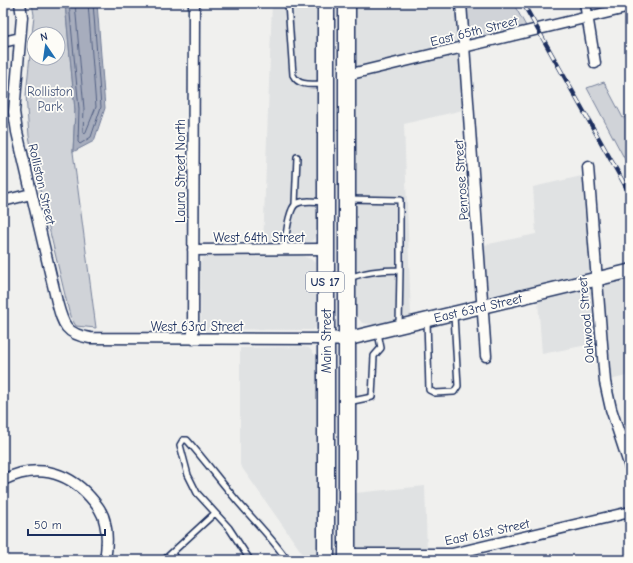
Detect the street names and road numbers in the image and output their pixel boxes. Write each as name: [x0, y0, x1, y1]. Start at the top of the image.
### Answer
street label: East 65th Street: [429, 13, 521, 49]
street label: Laura Street North: [173, 119, 188, 223]
street label: Penrose Street: [451, 138, 471, 221]
street label: Rolliston Street: [25, 142, 59, 227]
street label: West 64th Street: [213, 230, 306, 245]
road number: US 17: [306, 272, 344, 292]
street label: Oakwood Street: [575, 275, 597, 364]
street label: East 63rd Street: [432, 290, 525, 325]
street label: Main Street: [319, 307, 334, 373]
street label: West 63rd Street: [151, 319, 245, 334]
street label: East 61st Street: [443, 515, 532, 548]

